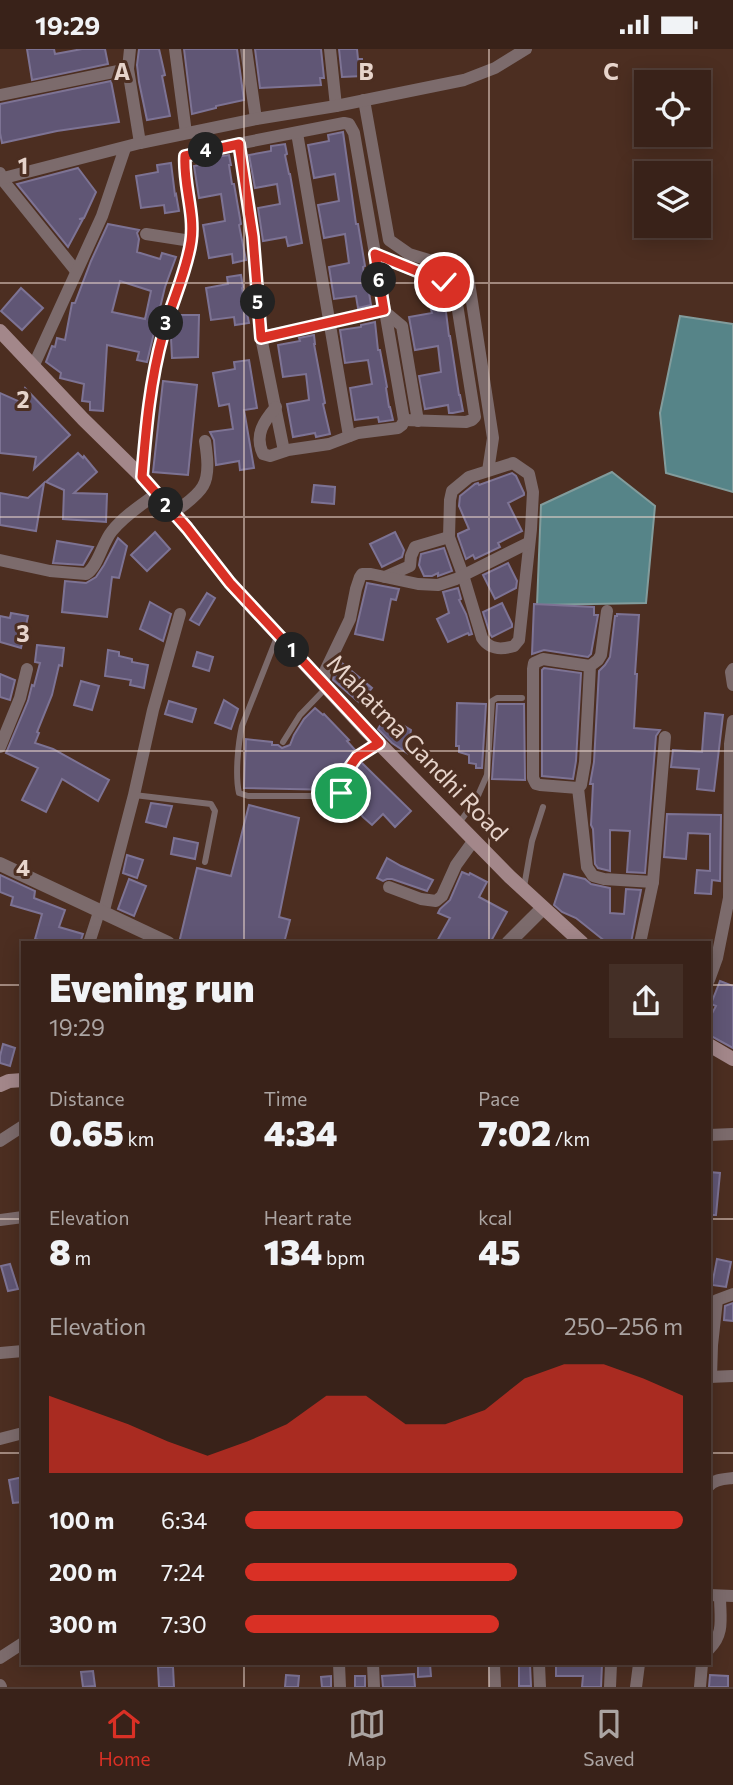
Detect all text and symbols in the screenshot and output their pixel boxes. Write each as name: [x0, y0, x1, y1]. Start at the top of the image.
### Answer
text: 19:29: [35, 9, 100, 40]
text: A: [114, 57, 131, 85]
text: B: [358, 57, 374, 85]
text: C: [603, 57, 619, 85]
map controls: [634, 70, 711, 238]
button: locate: [634, 70, 711, 147]
pin: 4: [188, 133, 224, 168]
text: 4: [200, 138, 211, 161]
text: 1: [18, 151, 28, 179]
button: layers: [634, 161, 711, 238]
pin: [414, 252, 474, 312]
pin: 6: [362, 263, 396, 297]
icon: check: [425, 263, 463, 301]
text: 6: [373, 268, 384, 291]
pin: 5: [240, 285, 276, 319]
text: 5: [252, 290, 263, 313]
pin: 3: [148, 305, 184, 341]
text: 3: [160, 311, 171, 334]
text: 2: [16, 385, 30, 413]
pin: 2: [148, 487, 184, 523]
text: 2: [160, 493, 171, 516]
text: 3: [16, 619, 30, 647]
pin: 1: [274, 633, 310, 667]
text: 1: [287, 638, 296, 661]
street label: Mahatma Gandhi Road: [322, 648, 515, 846]
pin: [311, 763, 371, 823]
icon: arrive: [322, 774, 360, 812]
text: 4: [16, 853, 30, 881]
text: Evening run: [49, 963, 255, 1010]
button: share: [609, 964, 683, 1038]
text: 19:29: [49, 1013, 105, 1041]
text: Distance: [49, 1087, 125, 1110]
text: Time: [264, 1087, 307, 1110]
text: Pace: [478, 1087, 520, 1110]
text: 0.65: [49, 1110, 124, 1153]
text: 4:34: [264, 1110, 338, 1153]
text: 7:02: [478, 1110, 551, 1153]
text: km: [124, 1127, 154, 1150]
text: /km: [551, 1127, 590, 1150]
text: Elevation: [49, 1206, 129, 1229]
text: Heart rate: [264, 1206, 352, 1229]
text: kcal: [478, 1206, 512, 1229]
text: 8: [49, 1229, 71, 1272]
text: 134: [264, 1229, 322, 1272]
text: 45: [478, 1229, 521, 1272]
text: m: [71, 1246, 91, 1269]
text: bpm: [322, 1246, 365, 1269]
text: Elevation: [49, 1312, 146, 1340]
text: 250–256 m: [564, 1312, 683, 1340]
text: 100 m: [49, 1506, 114, 1534]
text: 6:34: [161, 1506, 207, 1534]
text: 200 m: [49, 1558, 117, 1586]
text: 7:24: [161, 1558, 205, 1586]
text: 300 m: [49, 1610, 117, 1638]
text: 7:30: [161, 1610, 207, 1638]
tab: Home: [98, 1705, 151, 1770]
tab: Map: [347, 1705, 387, 1770]
tab: Saved: [583, 1705, 635, 1770]

